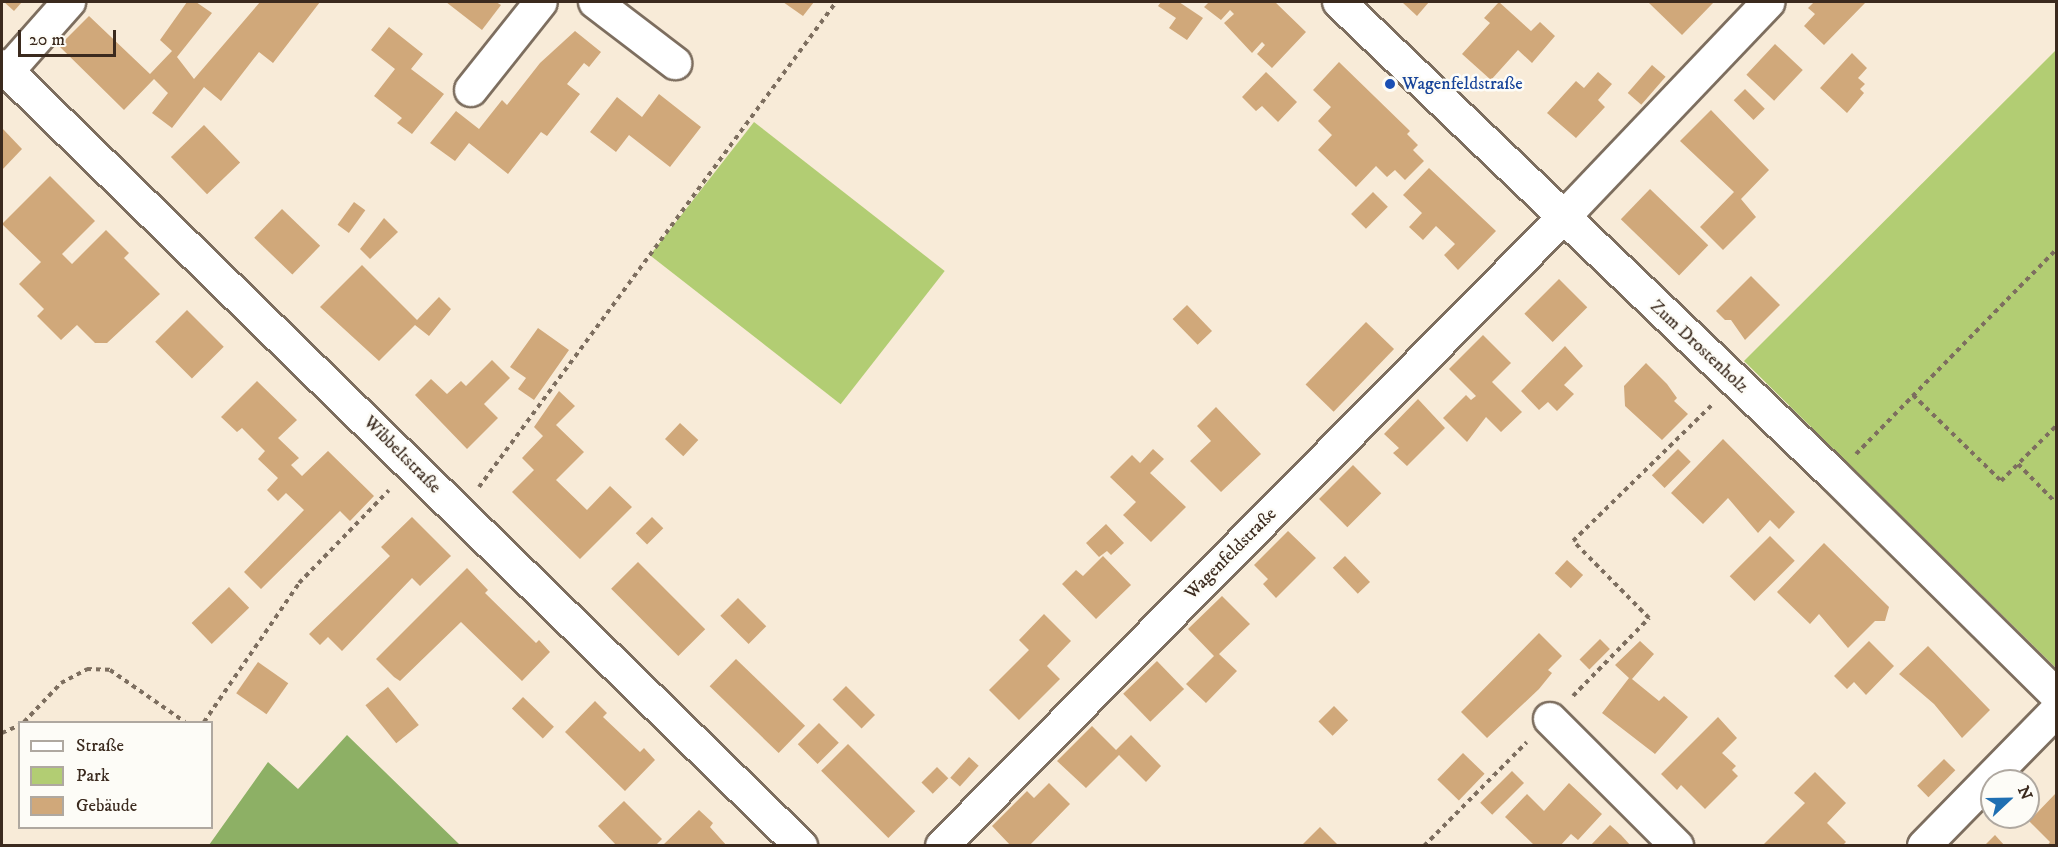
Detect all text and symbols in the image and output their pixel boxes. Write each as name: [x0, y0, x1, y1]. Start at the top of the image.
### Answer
scale bar: [21, 18, 118, 56]
text: 20 m: [29, 29, 65, 51]
place label: Wagenfeldstraße: [1402, 73, 1523, 95]
marker: Wagenfeldstraße: [1383, 77, 1397, 91]
street label: Zum Drostenholz: [1645, 296, 1753, 398]
street label: Wibbeltstraße: [359, 412, 445, 498]
street label: Wagenfeldstraße: [1181, 504, 1281, 604]
legend: [18, 721, 213, 829]
text: Straße: [76, 735, 124, 757]
text: Park: [76, 765, 110, 787]
north arrow: [1980, 769, 2040, 829]
text: N: [2013, 783, 2037, 803]
text: Gebäude: [76, 795, 137, 817]

